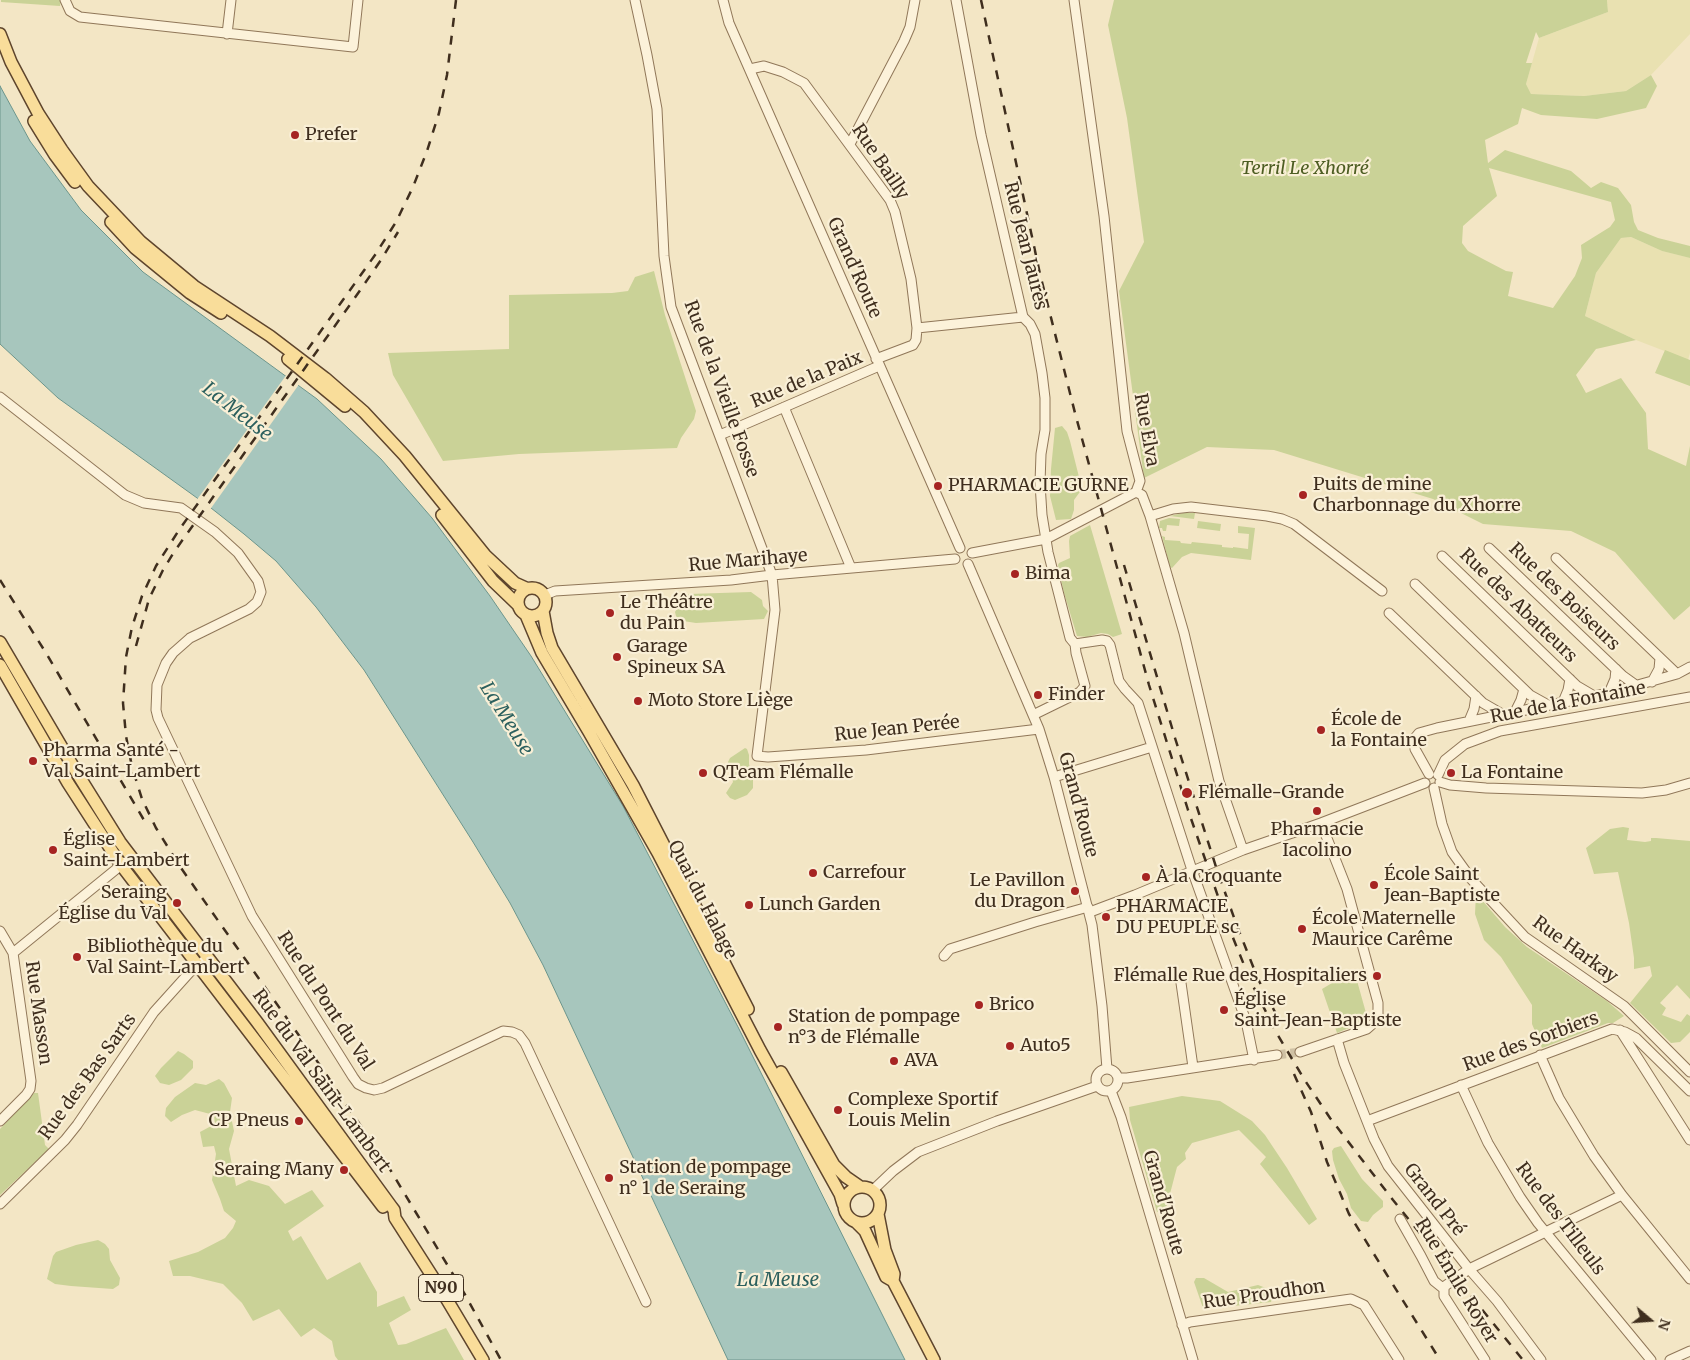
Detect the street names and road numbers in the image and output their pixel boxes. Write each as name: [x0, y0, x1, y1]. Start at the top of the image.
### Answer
street label: Rue Bailly: [847, 120, 913, 204]
street label: Rue Jean Jaurès: [999, 180, 1051, 312]
street label: Grand'Route: [822, 214, 886, 322]
street label: Rue de la Vieille Fosse: [679, 298, 763, 480]
street label: Rue de la Paix: [748, 347, 866, 413]
street label: Rue Elva: [1129, 392, 1163, 468]
street label: Rue des Boiseurs: [1504, 539, 1624, 655]
street label: Rue des Abatteurs: [1455, 544, 1581, 668]
street label: Rue Marihaye: [688, 545, 808, 577]
street label: Rue de la Fontaine: [1489, 677, 1647, 729]
street label: Rue Jean Perée: [833, 712, 961, 746]
street label: Grand'Route: [1054, 750, 1102, 860]
street label: Quai du Halage: [663, 837, 741, 963]
street label: Rue Harkay: [1528, 912, 1622, 988]
street label: Rue du Pont du Val: [272, 928, 378, 1074]
street label: Rue Masson: [20, 960, 56, 1066]
street label: Rue du Val Saint-Lambert: [247, 985, 395, 1177]
street label: Rue des Sorbiers: [1460, 1007, 1602, 1077]
street label: Rue des Bas Sarts: [35, 1010, 141, 1144]
street label: Grand'Route: [1138, 1148, 1188, 1258]
street label: Rue des Tilleuls: [1511, 1158, 1609, 1280]
street label: Grand Pré: [1399, 1159, 1469, 1241]
street label: Rue Émile Royer: [1410, 1215, 1502, 1347]
road number: N90: [418, 1275, 464, 1302]
street label: Rue Proudhon: [1202, 1276, 1326, 1314]

